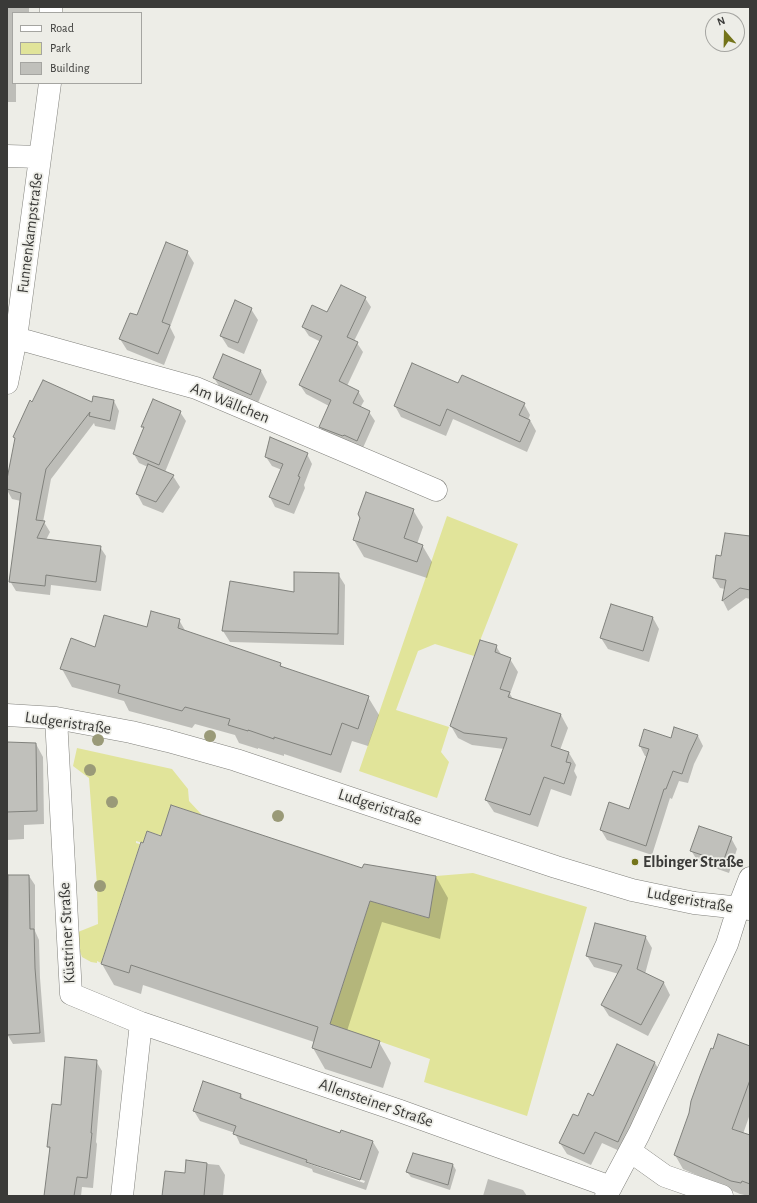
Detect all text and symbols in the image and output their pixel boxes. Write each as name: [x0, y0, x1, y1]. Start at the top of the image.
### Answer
legend: [12, 12, 142, 84]
north arrow: [705, 12, 745, 52]
text: N: [716, 15, 727, 28]
text: Road: [50, 22, 74, 34]
text: Park: [50, 42, 71, 54]
text: Building: [50, 62, 90, 74]
street label: Funnenkampstraße: [13, 172, 47, 294]
street label: Am Wällchen: [188, 378, 272, 428]
street label: Ludgeristraße: [24, 707, 112, 739]
street label: Ludgeristraße: [336, 784, 424, 830]
place label: Elbinger Straße: [643, 852, 744, 872]
marker: Elbinger Straße: [630, 857, 640, 867]
street label: Küstriner Straße: [55, 882, 79, 984]
street label: Ludgeristraße: [646, 883, 734, 917]
street label: Allensteiner Straße: [316, 1074, 436, 1132]

